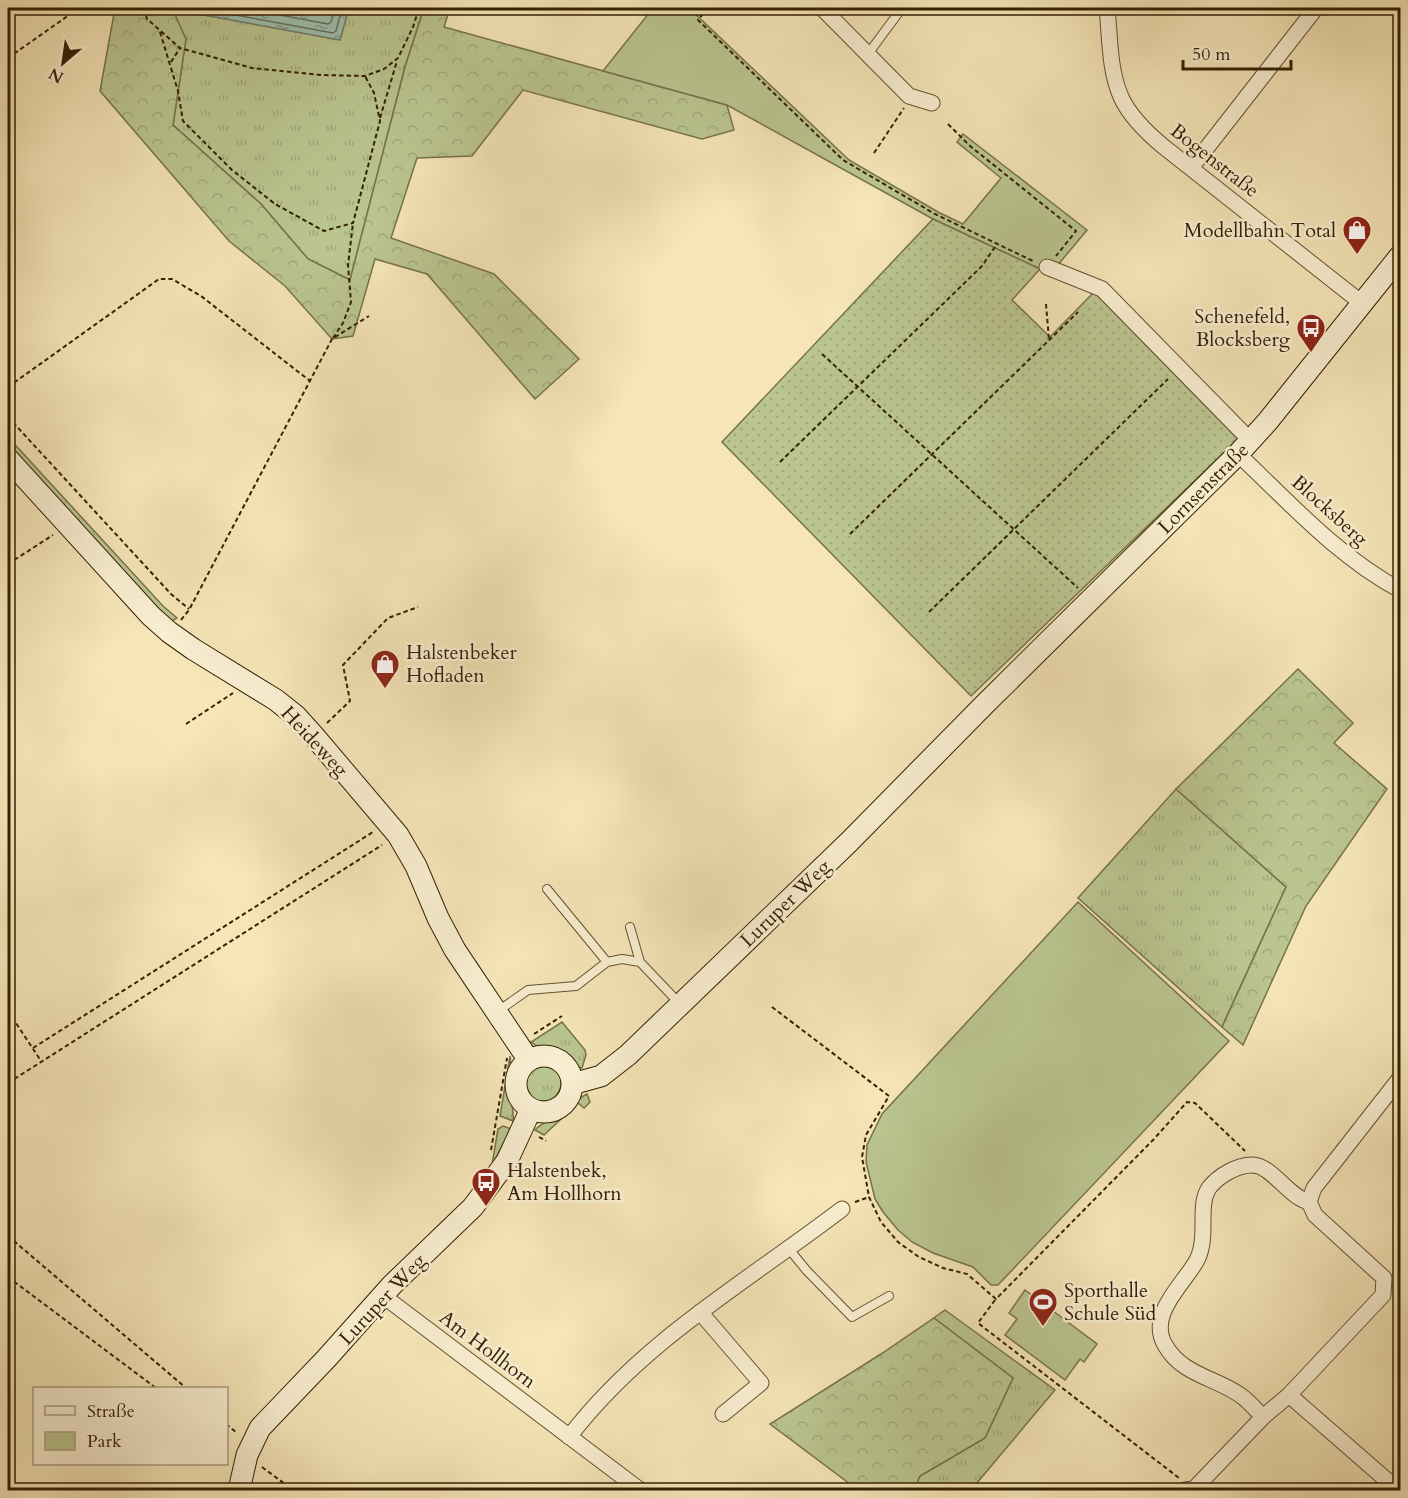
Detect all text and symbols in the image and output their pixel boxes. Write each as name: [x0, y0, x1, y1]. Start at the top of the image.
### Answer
north arrow: [33, 33, 93, 93]
scale bar: [1183, 33, 1291, 71]
text: 50 m: [1192, 42, 1231, 67]
text: N: [45, 62, 68, 88]
street label: Bogenstraße: [1165, 117, 1265, 204]
shop icon: Modellbahn Total: [1341, 214, 1373, 256]
place label: Modellbahn Total: [1184, 217, 1336, 244]
place label: Schenefeld, Blocksberg: [1194, 303, 1291, 353]
bus stop icon: Schenefeld, Blocksberg: [1295, 312, 1327, 354]
street label: Lornsenstraße: [1152, 437, 1255, 540]
street label: Blocksberg: [1286, 469, 1374, 552]
place label: Halstenbeker Hofladen: [406, 639, 518, 689]
shop icon: Halstenbeker Hofladen: [369, 648, 401, 690]
street label: Heideweg: [275, 700, 355, 783]
street label: Luruper Weg: [734, 853, 837, 953]
place label: Halstenbek, Am Hollhorn: [507, 1157, 622, 1207]
bus stop icon: Halstenbek, Am Hollhorn: [470, 1166, 502, 1208]
street label: Luruper Weg: [333, 1247, 432, 1351]
place label: Sporthalle Schule Süd: [1064, 1277, 1157, 1327]
sports icon: Sporthalle Schule Süd: [1027, 1286, 1059, 1328]
street label: Am Hollhorn: [434, 1304, 542, 1395]
legend: [33, 1387, 228, 1465]
text: Straße: [87, 1399, 135, 1424]
text: Park: [87, 1429, 122, 1454]

